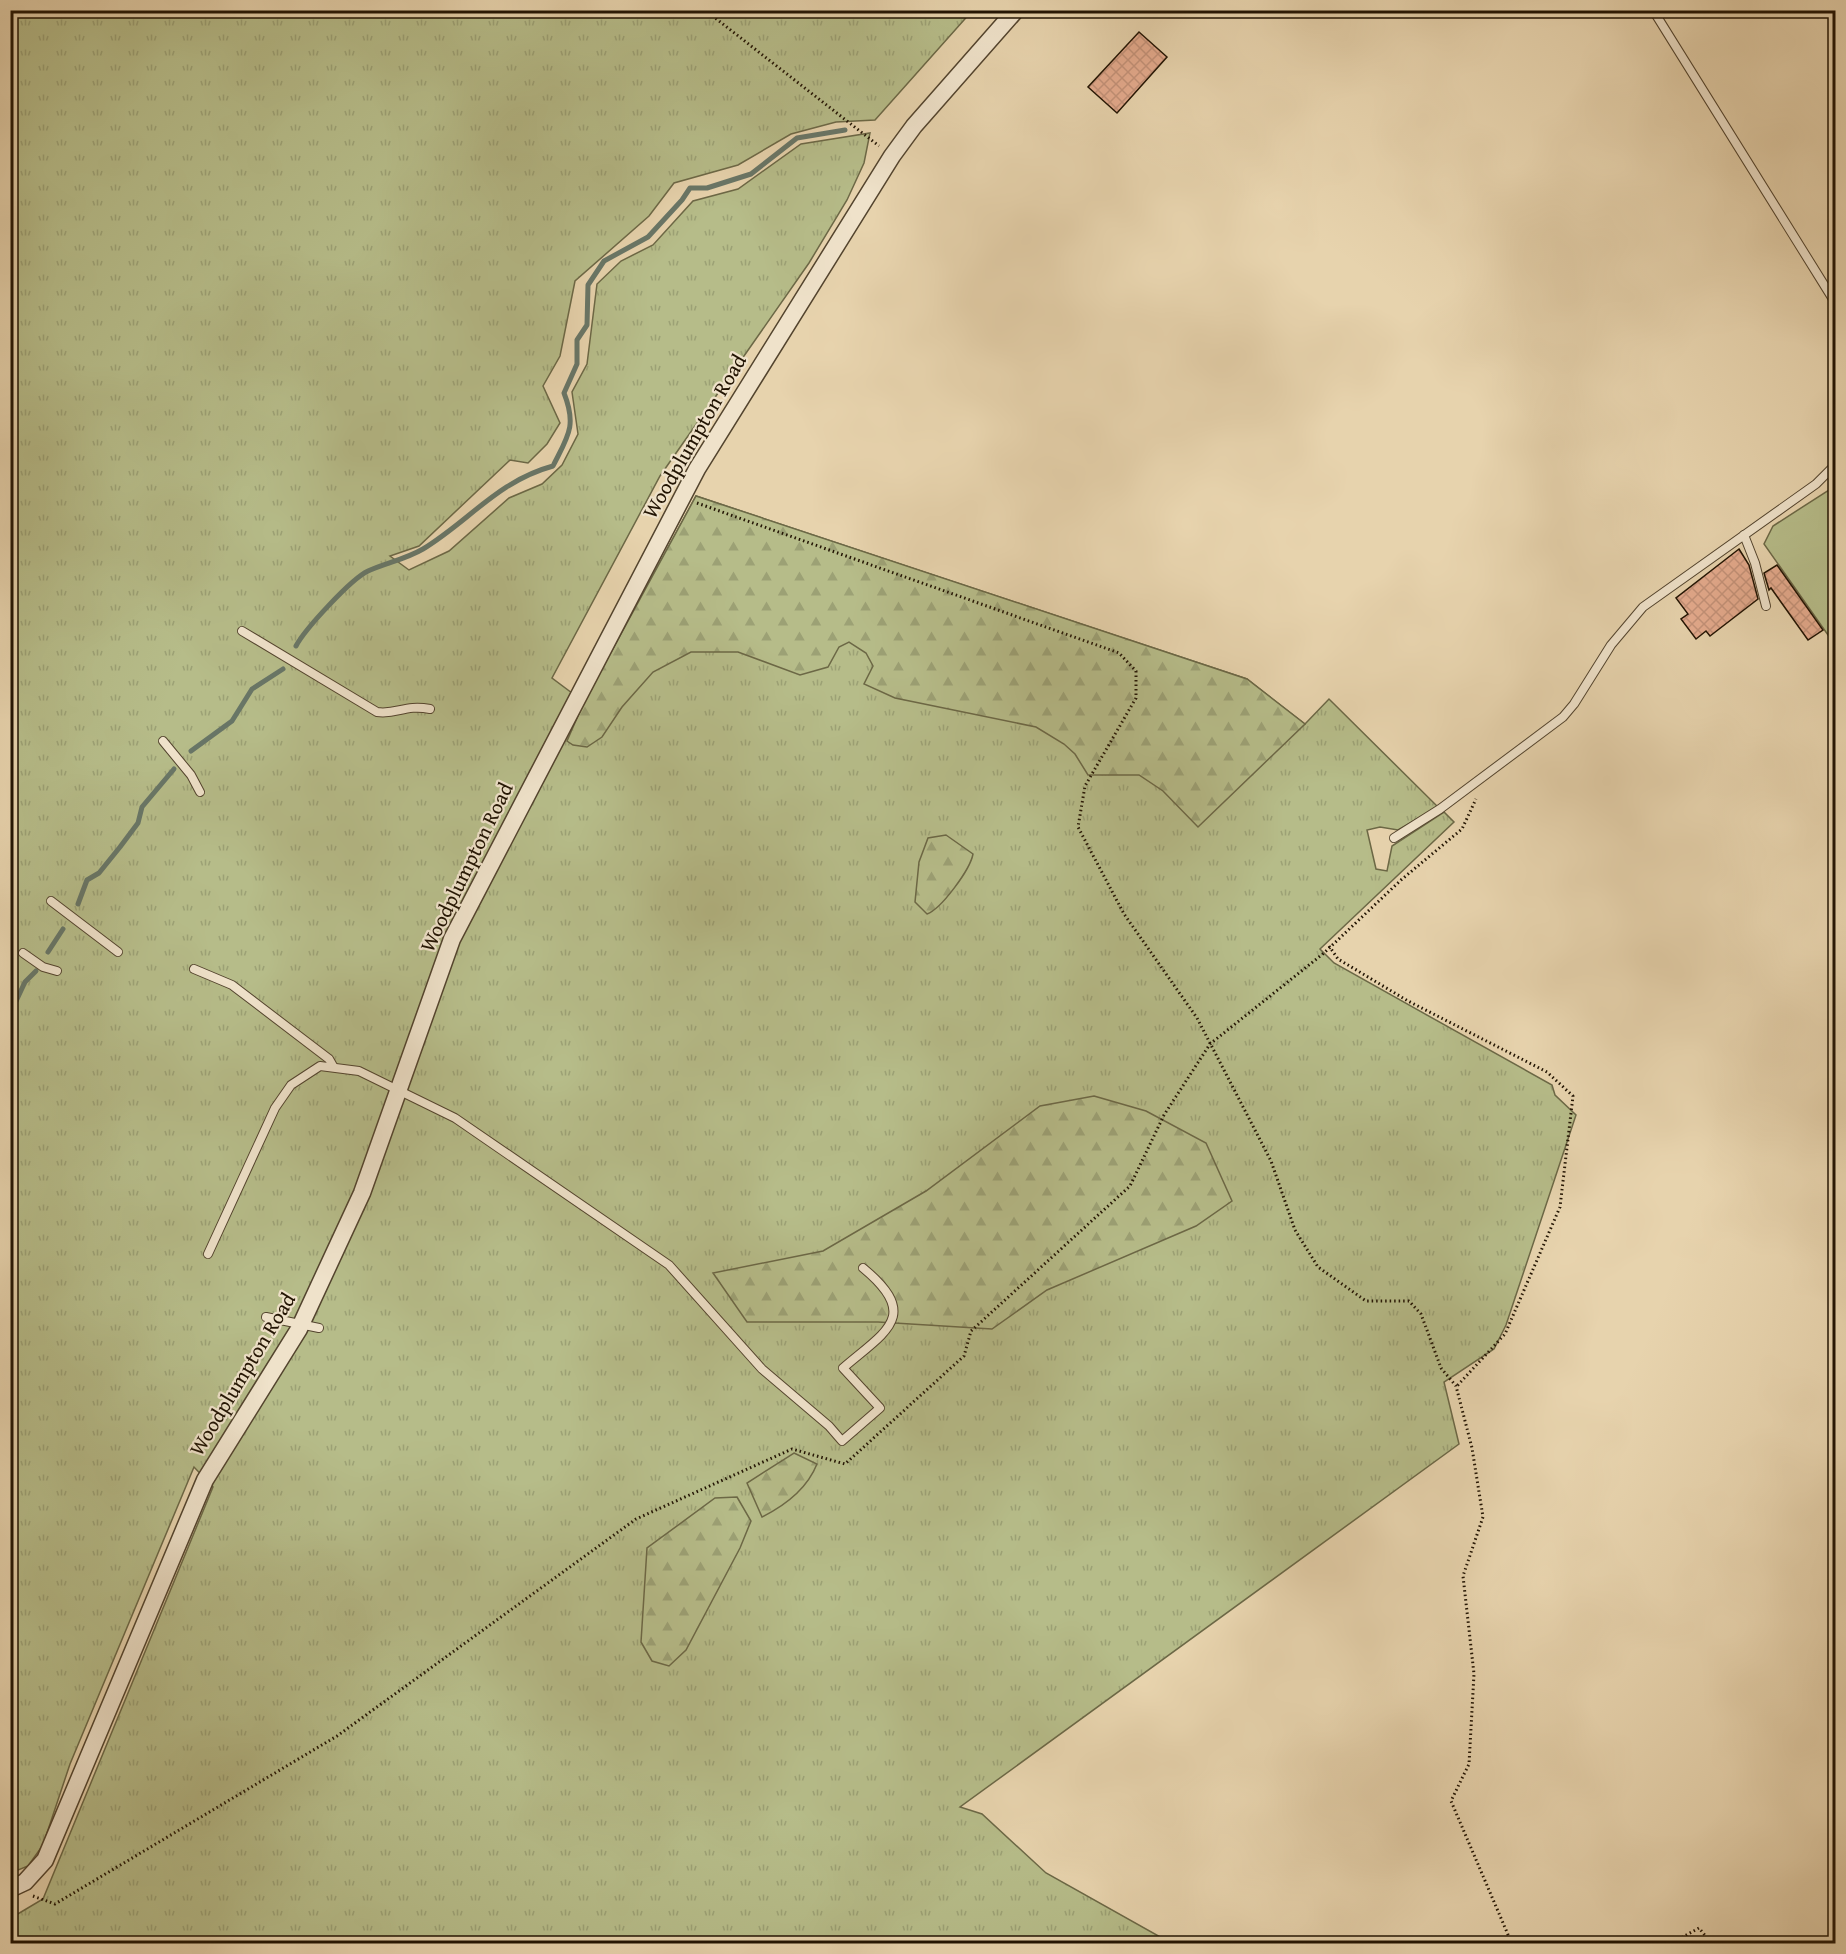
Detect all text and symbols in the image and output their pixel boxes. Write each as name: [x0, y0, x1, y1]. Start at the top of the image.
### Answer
street label: Woodplumpton Road: [634, 347, 754, 524]
street label: Woodplumpton Road: [411, 776, 521, 957]
street label: Woodplumpton Road: [181, 1286, 303, 1461]

